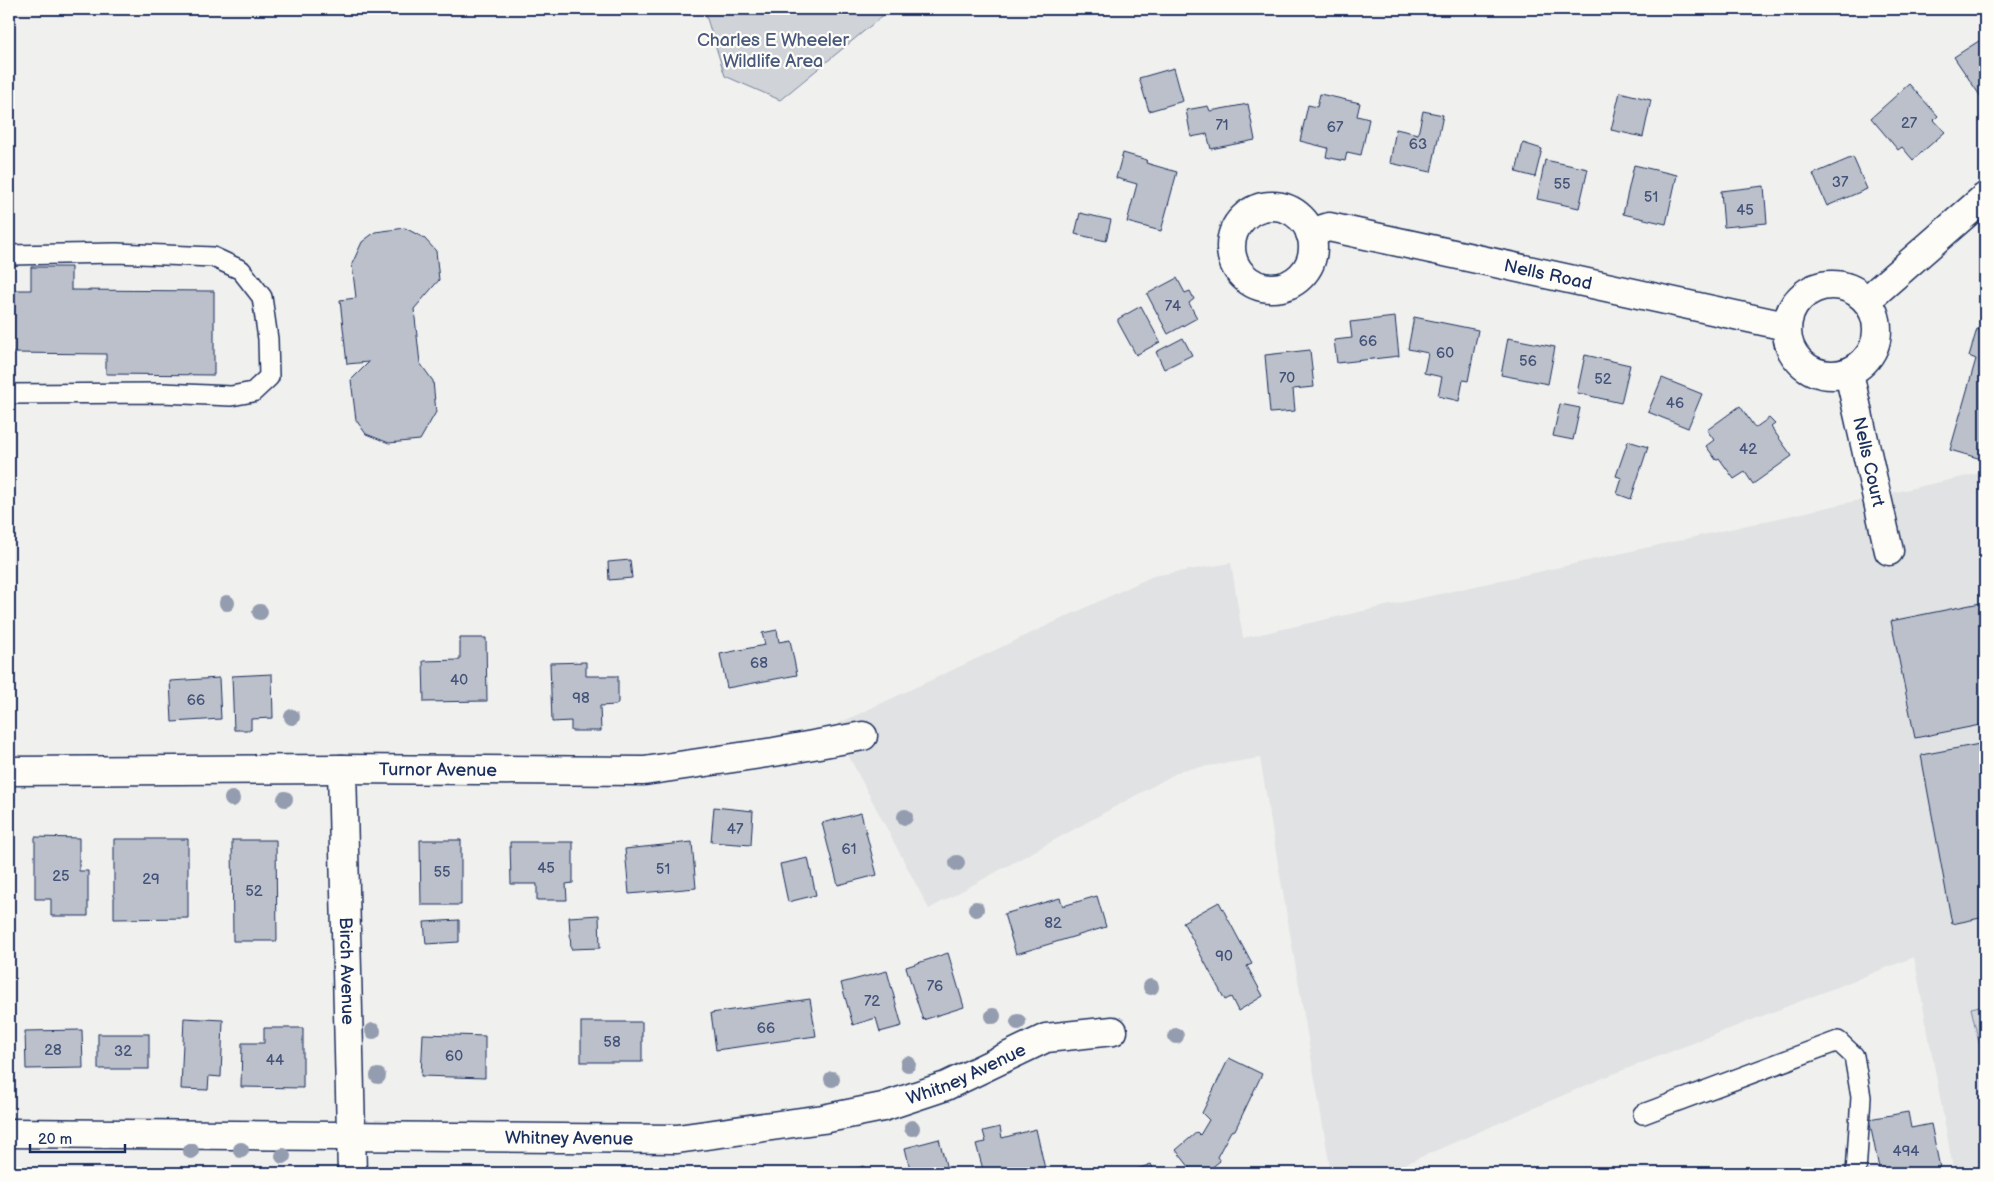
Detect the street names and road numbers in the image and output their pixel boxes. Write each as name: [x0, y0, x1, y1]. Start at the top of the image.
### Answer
street label: Nells Road: [1502, 255, 1594, 295]
street label: Nells Court: [1848, 415, 1889, 509]
street label: Turnor Avenue: [379, 759, 497, 781]
street label: Birch Avenue: [335, 917, 358, 1025]
street label: Whitney Avenue: [904, 1039, 1030, 1109]
street label: Whitney Avenue: [505, 1127, 634, 1150]

